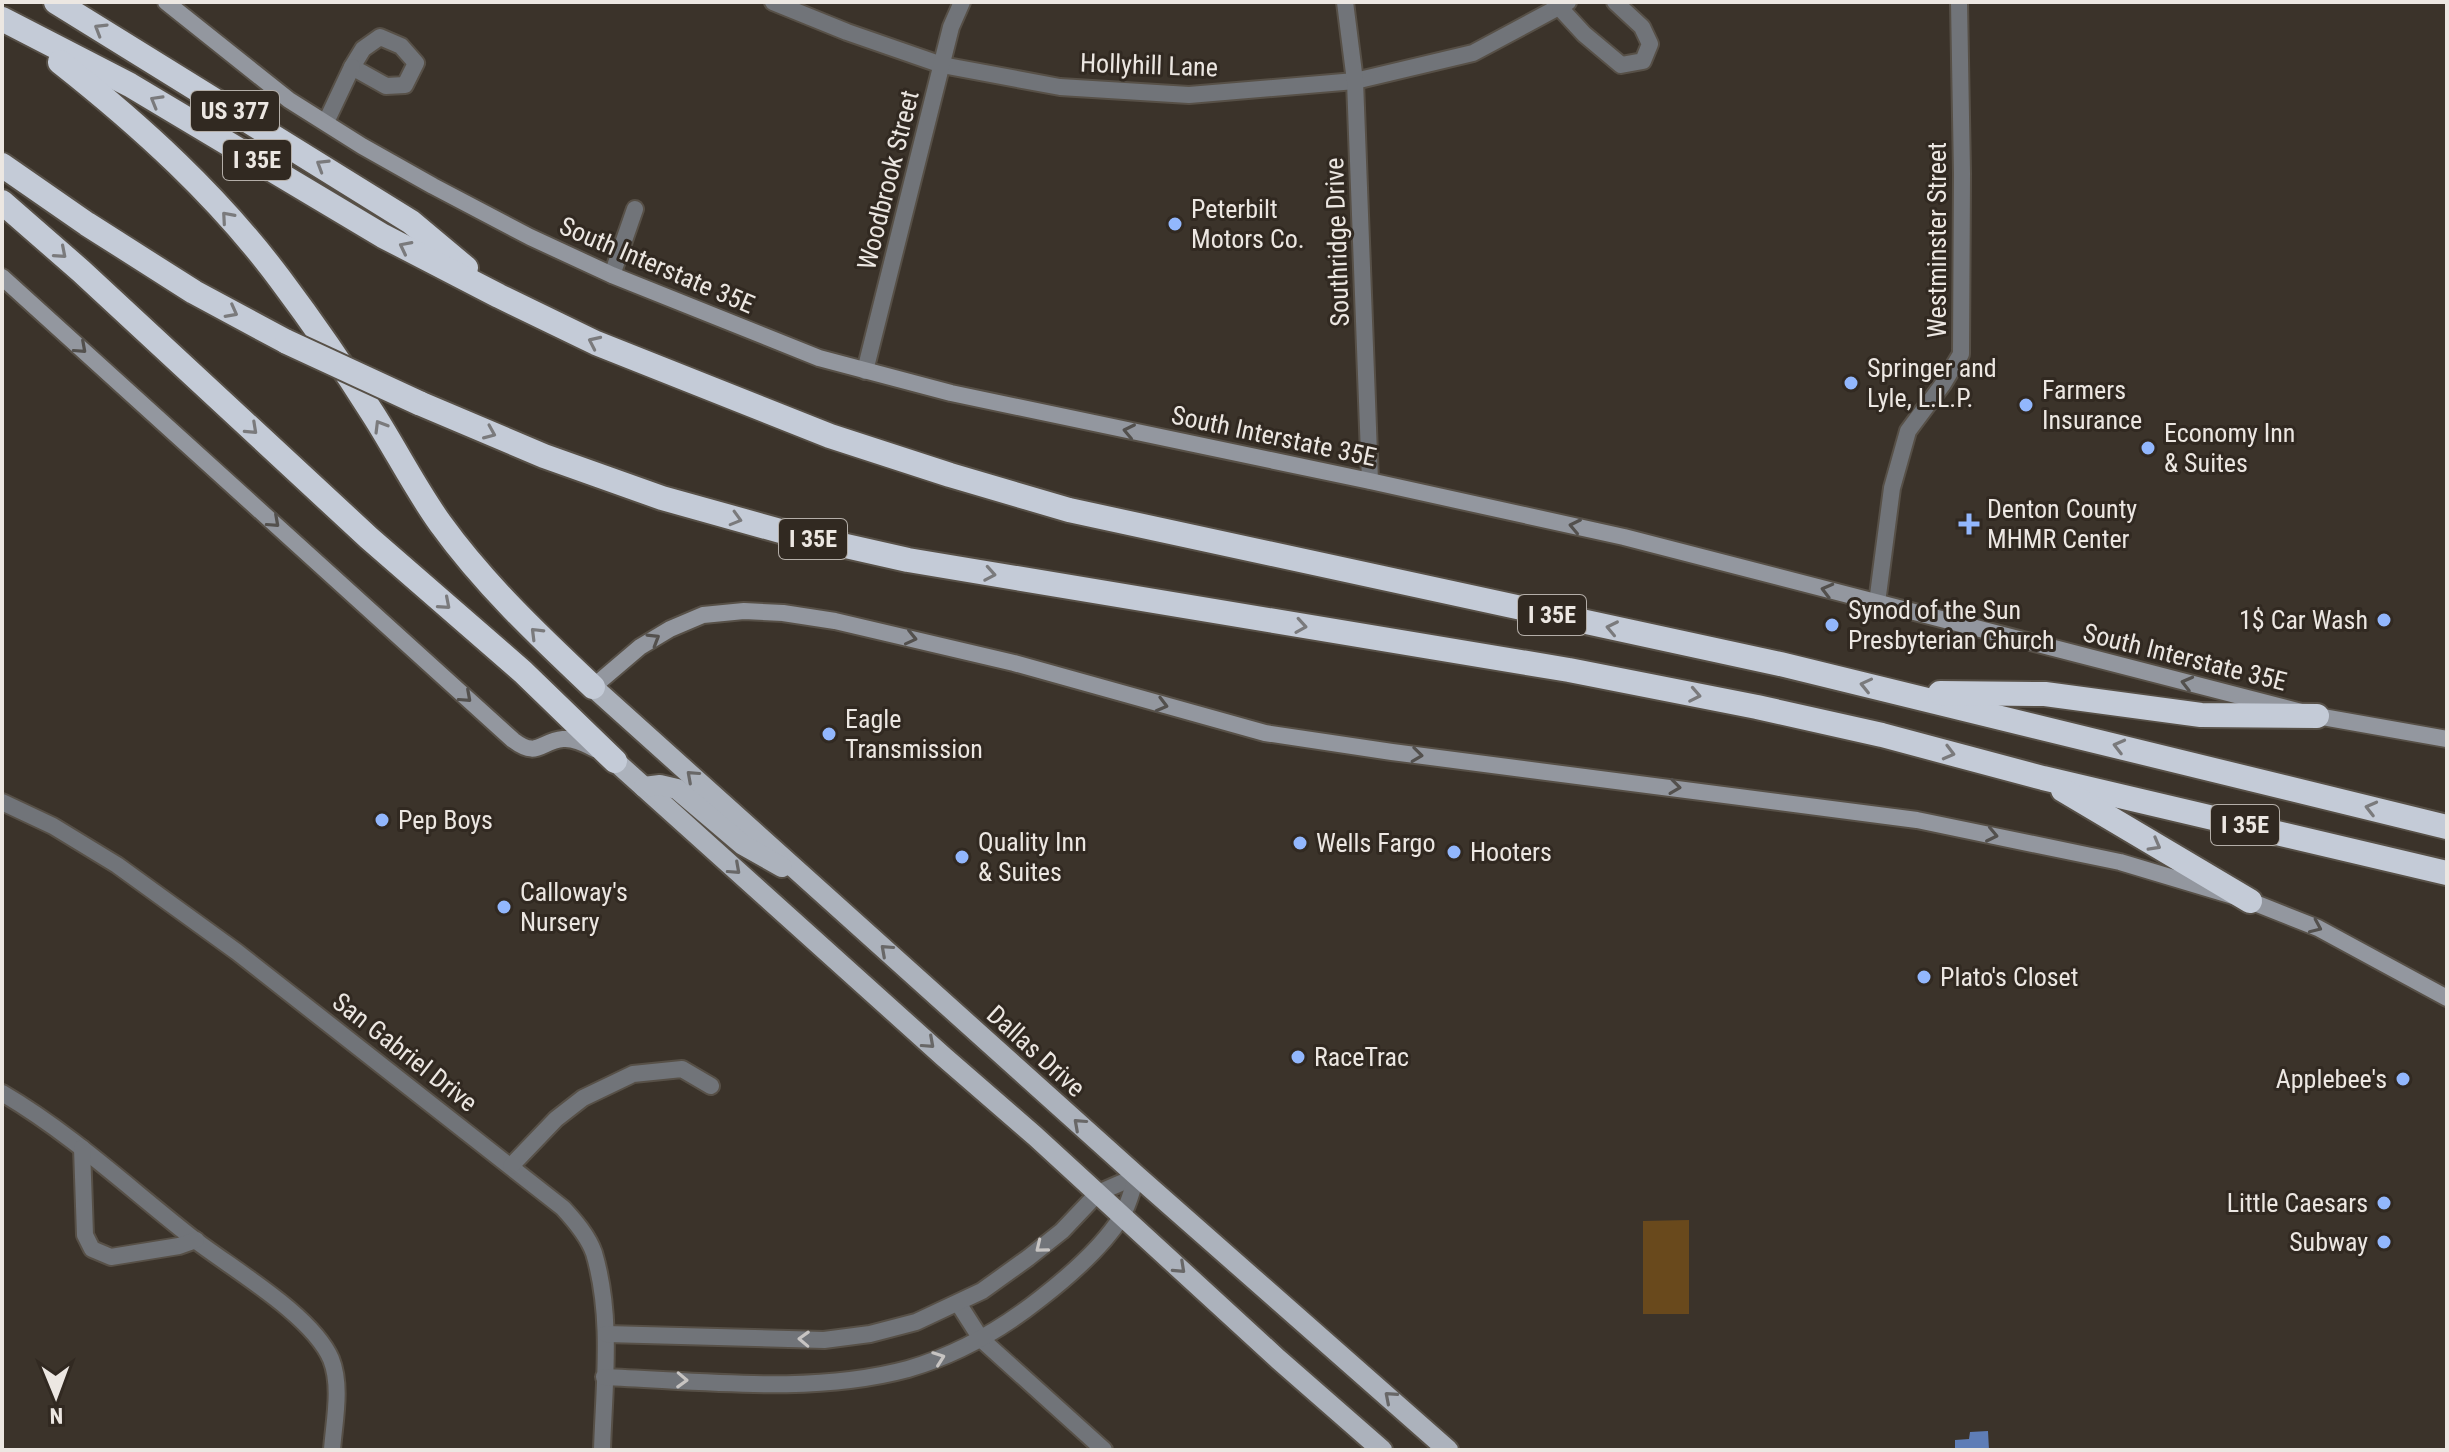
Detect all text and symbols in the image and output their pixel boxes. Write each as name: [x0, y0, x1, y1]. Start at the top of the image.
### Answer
one-way arrow: [94, 23, 109, 39]
street label: Hollyhill Lane: [1080, 48, 1218, 82]
street label: Woodbrook Street: [851, 87, 925, 273]
road number: US 377: [191, 91, 279, 131]
one-way arrow: [151, 95, 165, 111]
road number: I 35E: [223, 140, 291, 180]
street label: Westminster Street: [1922, 142, 1952, 338]
street label: Southridge Drive: [1319, 157, 1355, 327]
one-way arrow: [316, 159, 331, 174]
place label: Peterbilt Motors Co.: [1191, 194, 1305, 254]
street label: South Interstate 35E: [555, 210, 759, 320]
one-way arrow: [222, 211, 237, 226]
marker: Peterbilt Motors Co.: [1166, 215, 1184, 233]
one-way arrow: [398, 241, 413, 256]
one-way arrow: [51, 243, 66, 258]
one-way arrow: [224, 303, 239, 318]
one-way arrow: [588, 336, 603, 352]
one-way arrow: [71, 338, 86, 352]
place label: Springer and Lyle, L.L.P.: [1867, 353, 1997, 413]
marker: Springer and Lyle, L.L.P.: [1842, 374, 1860, 392]
place label: Farmers Insurance: [2042, 375, 2142, 435]
marker: Farmers Insurance: [2017, 396, 2035, 414]
street label: South Interstate 35E: [1169, 400, 1379, 472]
place label: Economy Inn & Suites: [2164, 418, 2295, 478]
one-way arrow: [243, 420, 257, 435]
one-way arrow: [375, 420, 390, 435]
one-way arrow: [1122, 423, 1136, 440]
one-way arrow: [482, 424, 496, 440]
marker: Economy Inn & Suites: [2139, 439, 2157, 457]
place label: Denton County MHMR Center: [1987, 494, 2137, 554]
one-way arrow: [728, 510, 742, 526]
one-way arrow: [264, 512, 279, 526]
marker: Denton County MHMR Center: [1958, 513, 1980, 535]
one-way arrow: [1569, 518, 1582, 535]
road number: I 35E: [779, 519, 847, 559]
one-way arrow: [983, 564, 996, 581]
one-way arrow: [1821, 582, 1834, 599]
one-way arrow: [435, 594, 450, 608]
road number: I 35E: [1518, 595, 1586, 635]
place label: Synod of the Sun Presbyterian Church: [1848, 595, 2055, 655]
place label: 1$ Car Wash: [2239, 605, 2368, 635]
marker: 1$ Car Wash: [2375, 611, 2393, 629]
marker: Synod of the Sun Presbyterian Church: [1823, 616, 1841, 634]
one-way arrow: [1294, 617, 1308, 634]
street label: South Interstate 35E: [2080, 617, 2290, 697]
one-way arrow: [1606, 620, 1620, 637]
one-way arrow: [531, 628, 545, 642]
one-way arrow: [904, 629, 917, 646]
one-way arrow: [645, 633, 660, 648]
one-way arrow: [2181, 675, 2195, 692]
one-way arrow: [1860, 677, 1873, 694]
one-way arrow: [1688, 686, 1701, 703]
one-way arrow: [456, 688, 471, 702]
one-way arrow: [1155, 696, 1169, 712]
place label: Eagle Transmission: [845, 704, 983, 764]
marker: Eagle Transmission: [820, 725, 838, 743]
one-way arrow: [2112, 738, 2126, 755]
one-way arrow: [1941, 743, 1955, 760]
one-way arrow: [1410, 746, 1424, 763]
one-way arrow: [687, 772, 702, 786]
one-way arrow: [1669, 779, 1682, 796]
one-way arrow: [2365, 800, 2379, 817]
place label: Pep Boys: [398, 805, 493, 835]
road number: I 35E: [2211, 805, 2279, 845]
marker: Pep Boys: [373, 811, 391, 829]
one-way arrow: [1985, 826, 1998, 843]
place label: Quality Inn & Suites: [978, 827, 1087, 887]
place label: Wells Fargo: [1316, 828, 1435, 858]
marker: Wells Fargo: [1291, 834, 1309, 852]
one-way arrow: [2147, 835, 2162, 850]
place label: Hooters: [1470, 837, 1552, 867]
marker: Hooters: [1445, 843, 1463, 861]
marker: Quality Inn & Suites: [953, 848, 971, 866]
one-way arrow: [726, 860, 741, 874]
place label: Calloway's Nursery: [520, 877, 628, 937]
marker: Calloway's Nursery: [495, 898, 513, 916]
one-way arrow: [2307, 918, 2322, 934]
one-way arrow: [880, 946, 895, 960]
place label: Plato's Closet: [1940, 962, 2078, 992]
marker: Plato's Closet: [1915, 968, 1933, 986]
street label: San Gabriel Drive: [327, 986, 483, 1118]
street label: Dallas Drive: [981, 999, 1091, 1103]
one-way arrow: [919, 1033, 934, 1048]
place label: RaceTrac: [1314, 1042, 1409, 1072]
marker: RaceTrac: [1289, 1048, 1307, 1066]
place label: Applebee's: [2276, 1064, 2387, 1094]
marker: Applebee's: [2394, 1070, 2412, 1088]
one-way arrow: [1074, 1119, 1088, 1133]
place label: Little Caesars: [2227, 1188, 2368, 1218]
marker: Little Caesars: [2375, 1194, 2393, 1212]
place label: Subway: [2289, 1227, 2368, 1257]
marker: Subway: [2375, 1233, 2393, 1251]
one-way arrow: [1036, 1238, 1051, 1252]
one-way arrow: [1171, 1259, 1185, 1274]
one-way arrow: [797, 1330, 810, 1348]
one-way arrow: [931, 1351, 945, 1368]
north arrow: [16, 1356, 96, 1436]
one-way arrow: [676, 1371, 689, 1388]
one-way arrow: [1385, 1393, 1400, 1407]
text: N: [49, 1403, 63, 1428]

